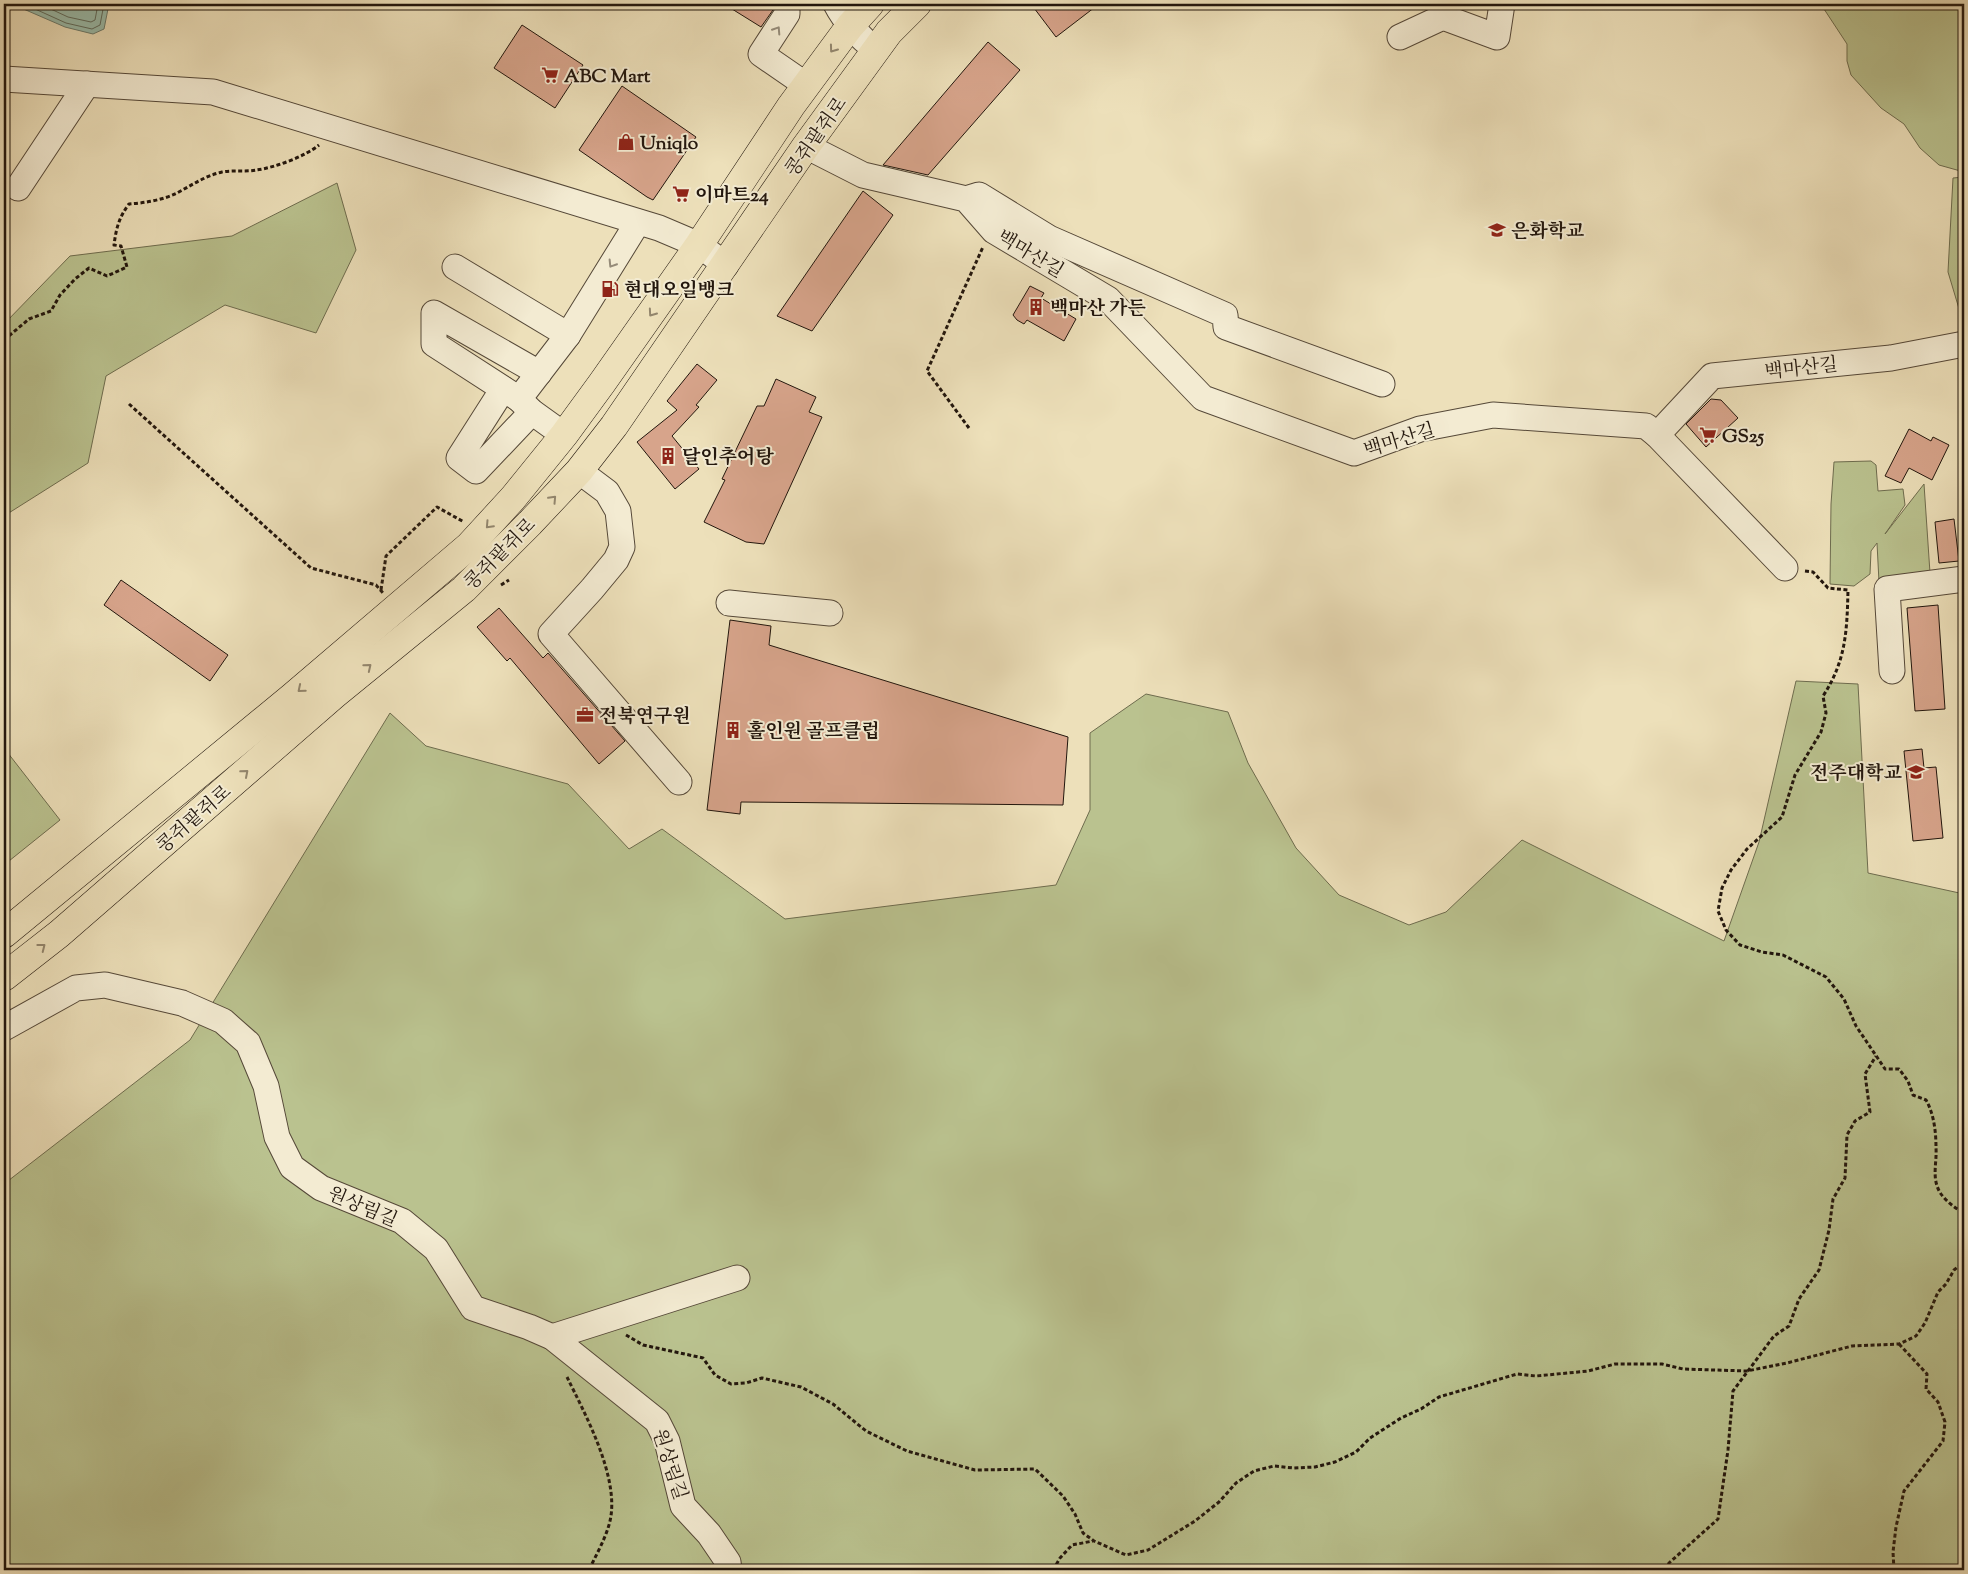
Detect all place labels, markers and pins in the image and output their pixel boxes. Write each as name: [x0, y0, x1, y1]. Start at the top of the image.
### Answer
place label: ABC Mart: [564, 64, 651, 91]
supermarket icon: ABC Mart: [540, 65, 560, 85]
place label: Uniqlo: [640, 131, 699, 158]
shop icon: Uniqlo: [616, 132, 636, 152]
place label: 이마트24: [695, 183, 769, 210]
supermarket icon: 이마트24: [671, 184, 691, 204]
place label: 은화학교: [1511, 219, 1584, 246]
school or university icon: 은화학교: [1487, 220, 1507, 240]
place label: 현대오일뱅크: [624, 278, 735, 305]
fuel station icon: 현대오일뱅크: [600, 279, 620, 299]
place label: 백마산 가든: [1050, 296, 1146, 323]
building icon: 백마산 가든: [1026, 297, 1046, 317]
place label: GS25: [1722, 424, 1765, 451]
supermarket icon: GS25: [1698, 425, 1718, 445]
place label: 달인추어탕: [682, 445, 774, 472]
building icon: 달인추어탕: [658, 446, 678, 466]
place label: 전북연구원: [599, 704, 691, 731]
office icon: 전북연구원: [575, 705, 595, 725]
place label: 홀인원 골프클럽: [747, 719, 880, 746]
building icon: 홀인원 골프클럽: [723, 720, 743, 740]
place label: 전주대학교: [1810, 761, 1902, 788]
school or university icon: 전주대학교: [1906, 762, 1926, 782]

